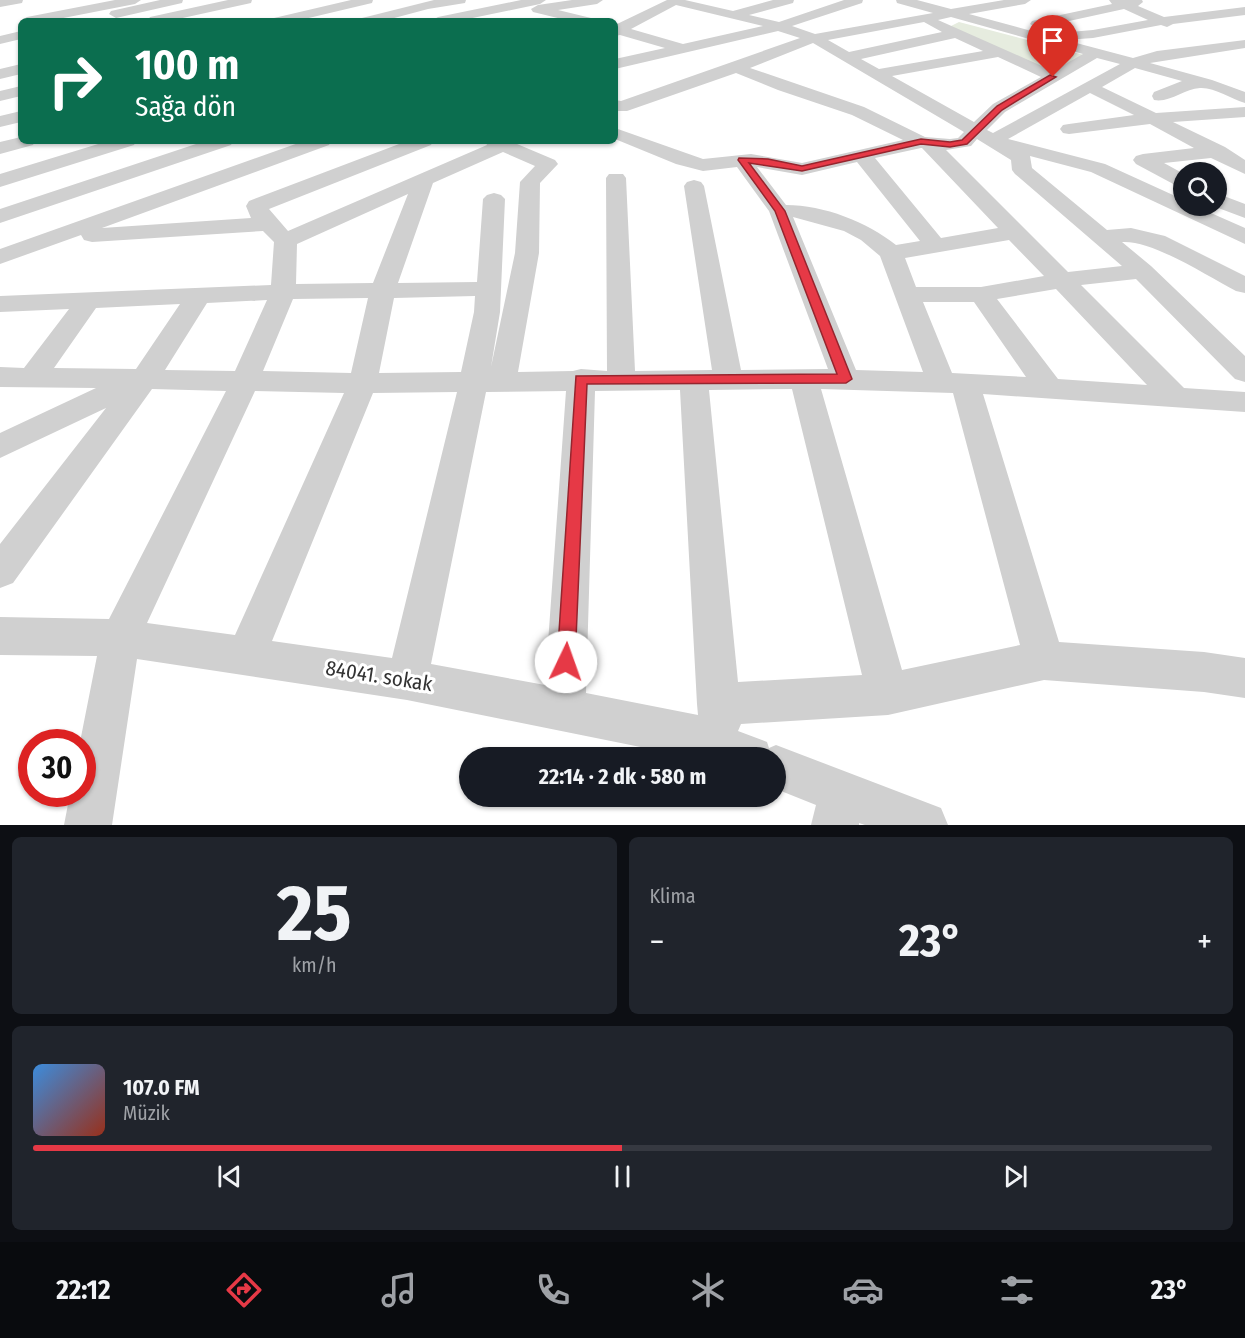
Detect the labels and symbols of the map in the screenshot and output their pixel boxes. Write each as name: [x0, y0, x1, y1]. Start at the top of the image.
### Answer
pin: [1027, 15, 1078, 77]
position arrow: [534, 630, 598, 694]
street label: 84041. sokak: [324, 655, 434, 697]
speed limit sign: 30: [18, 729, 96, 807]

